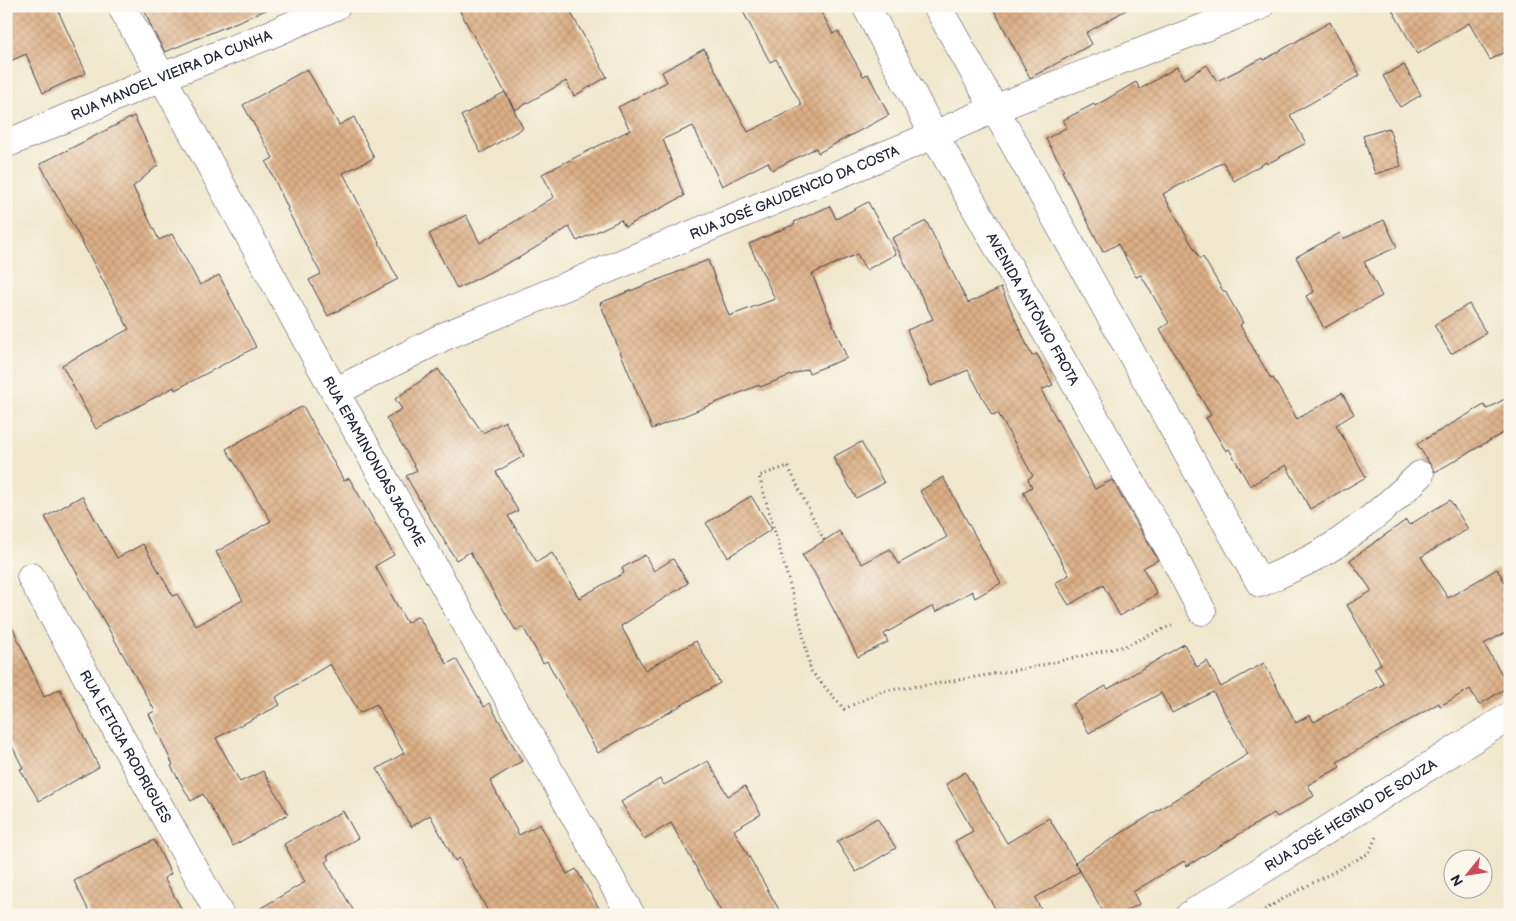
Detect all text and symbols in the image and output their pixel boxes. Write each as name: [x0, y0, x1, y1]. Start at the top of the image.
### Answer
street label: RUA MANOEL VIEIRA DA CUNHA: [68, 27, 274, 124]
street label: RUA JOSÉ GAUDENCIO DA COSTA: [687, 142, 902, 243]
street label: AVENIDA ANTÔNIO FROTA: [982, 230, 1083, 389]
street label: RUA EPAMINONDAS JACOME: [319, 373, 429, 550]
street label: RUA LETICIA RODRIGUES: [76, 667, 175, 826]
street label: RUA JOSÉ HEGINO DE SOUZA: [1262, 756, 1440, 875]
north arrow: [1444, 848, 1494, 898]
text: N: [1447, 871, 1467, 889]

